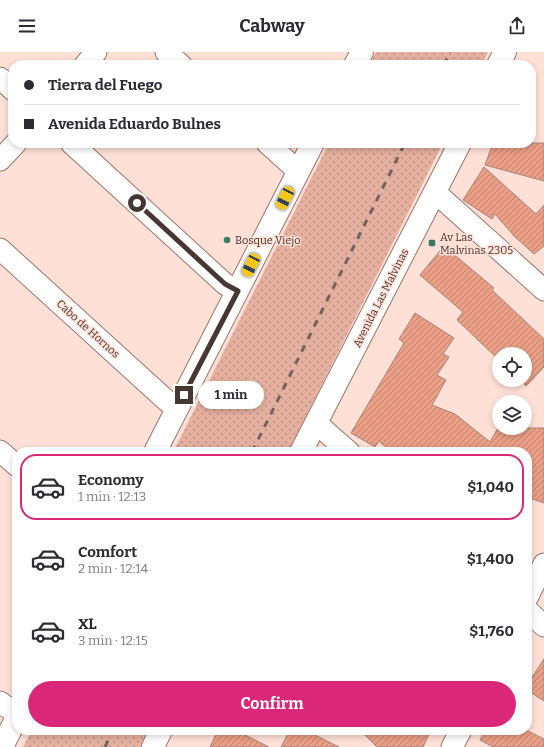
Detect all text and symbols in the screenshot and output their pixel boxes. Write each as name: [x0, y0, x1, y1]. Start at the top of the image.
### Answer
icon: menu: [16, 15, 38, 37]
text: Cabway: [239, 15, 305, 37]
icon: share: [506, 15, 528, 37]
text: Tierra del Fuego: [48, 76, 162, 94]
text: Avenida Eduardo Bulnes: [48, 115, 221, 133]
car: [274, 185, 296, 211]
route start: [128, 194, 146, 212]
place label: Av Las Malvinas 2305: [440, 231, 513, 257]
place label: Bosque Viejo: [235, 234, 301, 247]
marker: Bosque Viejo: [222, 235, 232, 245]
marker: Av Las Malvinas 2305: [427, 238, 437, 248]
street label: Avenida Las Malvinas: [350, 247, 412, 349]
car: [240, 252, 262, 278]
street label: Cabo de Hornos: [54, 297, 122, 361]
map controls: [492, 347, 532, 435]
button: locate: [492, 347, 532, 387]
callout: 1 min: [198, 381, 264, 409]
route end: [175, 386, 193, 404]
text: 1 min: [215, 387, 247, 402]
button: layers: [492, 395, 532, 435]
icon: car: [30, 469, 66, 505]
text: Economy: [78, 471, 144, 489]
text: $1,040: [467, 478, 514, 496]
text: 1 min · 12:13: [78, 489, 146, 504]
icon: car: [30, 541, 66, 577]
text: Comfort: [78, 543, 137, 561]
text: $1,400: [467, 550, 514, 568]
text: 2 min · 12:14: [78, 561, 148, 576]
icon: car: [30, 613, 66, 649]
text: XL: [78, 615, 97, 633]
text: $1,760: [469, 622, 514, 640]
text: 3 min · 12:15: [78, 633, 148, 648]
button: Confirm: [28, 681, 516, 727]

